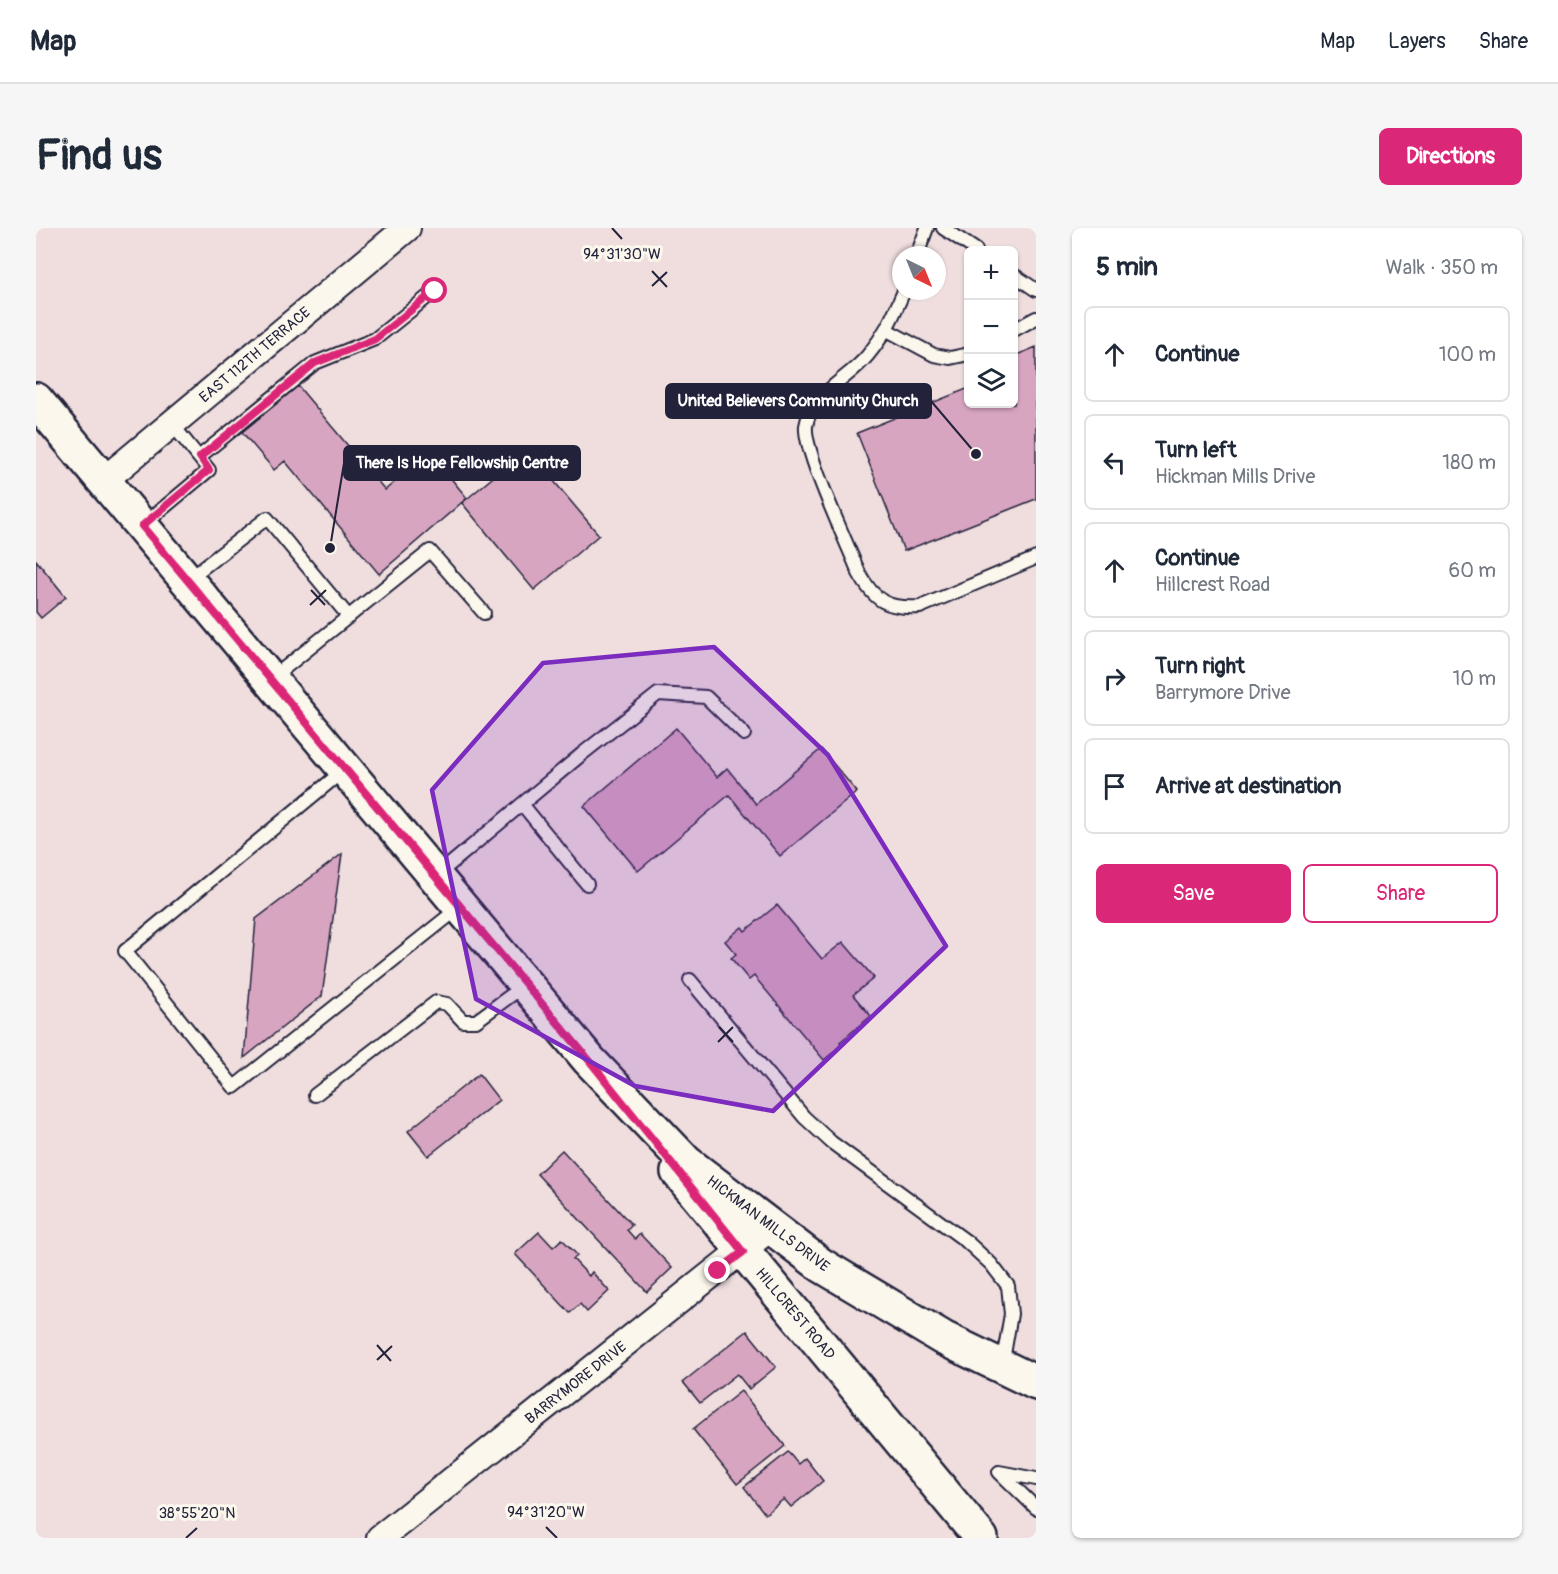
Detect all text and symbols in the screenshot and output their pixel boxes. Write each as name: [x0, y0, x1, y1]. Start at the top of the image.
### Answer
text: Map: [30, 24, 76, 59]
text: Map: [1320, 28, 1355, 55]
text: Layers: [1388, 28, 1446, 55]
text: Share: [1479, 28, 1528, 55]
button: Directions: [1379, 128, 1522, 185]
text: Find us: [36, 130, 162, 182]
text: 94°31'30"W: [583, 245, 661, 264]
north arrow: [892, 246, 946, 300]
map controls: [964, 246, 1018, 408]
button: +: [964, 246, 1018, 300]
text: 5 min: [1096, 251, 1158, 283]
text: Walk · 350 m: [1386, 255, 1498, 280]
route start: [421, 277, 447, 303]
button: −: [964, 300, 1018, 354]
street label: EAST 112TH TERRACE: [196, 303, 315, 407]
icon: ahead: [1098, 338, 1131, 371]
text: Continue: [1155, 340, 1239, 368]
text: 100 m: [1439, 342, 1496, 367]
button: layers: [964, 354, 1018, 408]
callout: United Believers Community Church: [666, 384, 931, 418]
text: United Believers Community Church: [678, 391, 919, 411]
text: Turn left: [1155, 436, 1237, 464]
callout: There Is Hope Fellowship Centre: [344, 446, 580, 480]
icon: left: [1098, 446, 1131, 479]
text: 180 m: [1442, 450, 1496, 475]
text: There Is Hope Fellowship Centre: [355, 453, 569, 473]
text: Hickman Mills Drive: [1155, 464, 1315, 489]
text: Continue: [1155, 544, 1239, 572]
icon: ahead: [1098, 554, 1131, 587]
text: 60 m: [1449, 558, 1496, 583]
text: Hillcrest Road: [1155, 572, 1270, 597]
text: Turn right: [1155, 652, 1245, 680]
icon: right: [1098, 662, 1131, 695]
text: 10 m: [1452, 666, 1496, 691]
text: Barrymore Drive: [1155, 680, 1291, 705]
icon: arrive: [1098, 770, 1131, 803]
text: Arrive at destination: [1155, 772, 1341, 800]
button: Save: [1096, 864, 1291, 923]
button: Share: [1303, 864, 1498, 923]
street label: HICKMAN MILLS DRIVE: [703, 1172, 833, 1277]
route end: [704, 1257, 730, 1283]
street label: HILLCREST ROAD: [751, 1264, 839, 1364]
street label: BARRYMORE DRIVE: [521, 1337, 631, 1428]
text: 94°31'20"W: [507, 1503, 585, 1522]
text: 38°55'20"N: [159, 1504, 235, 1523]

